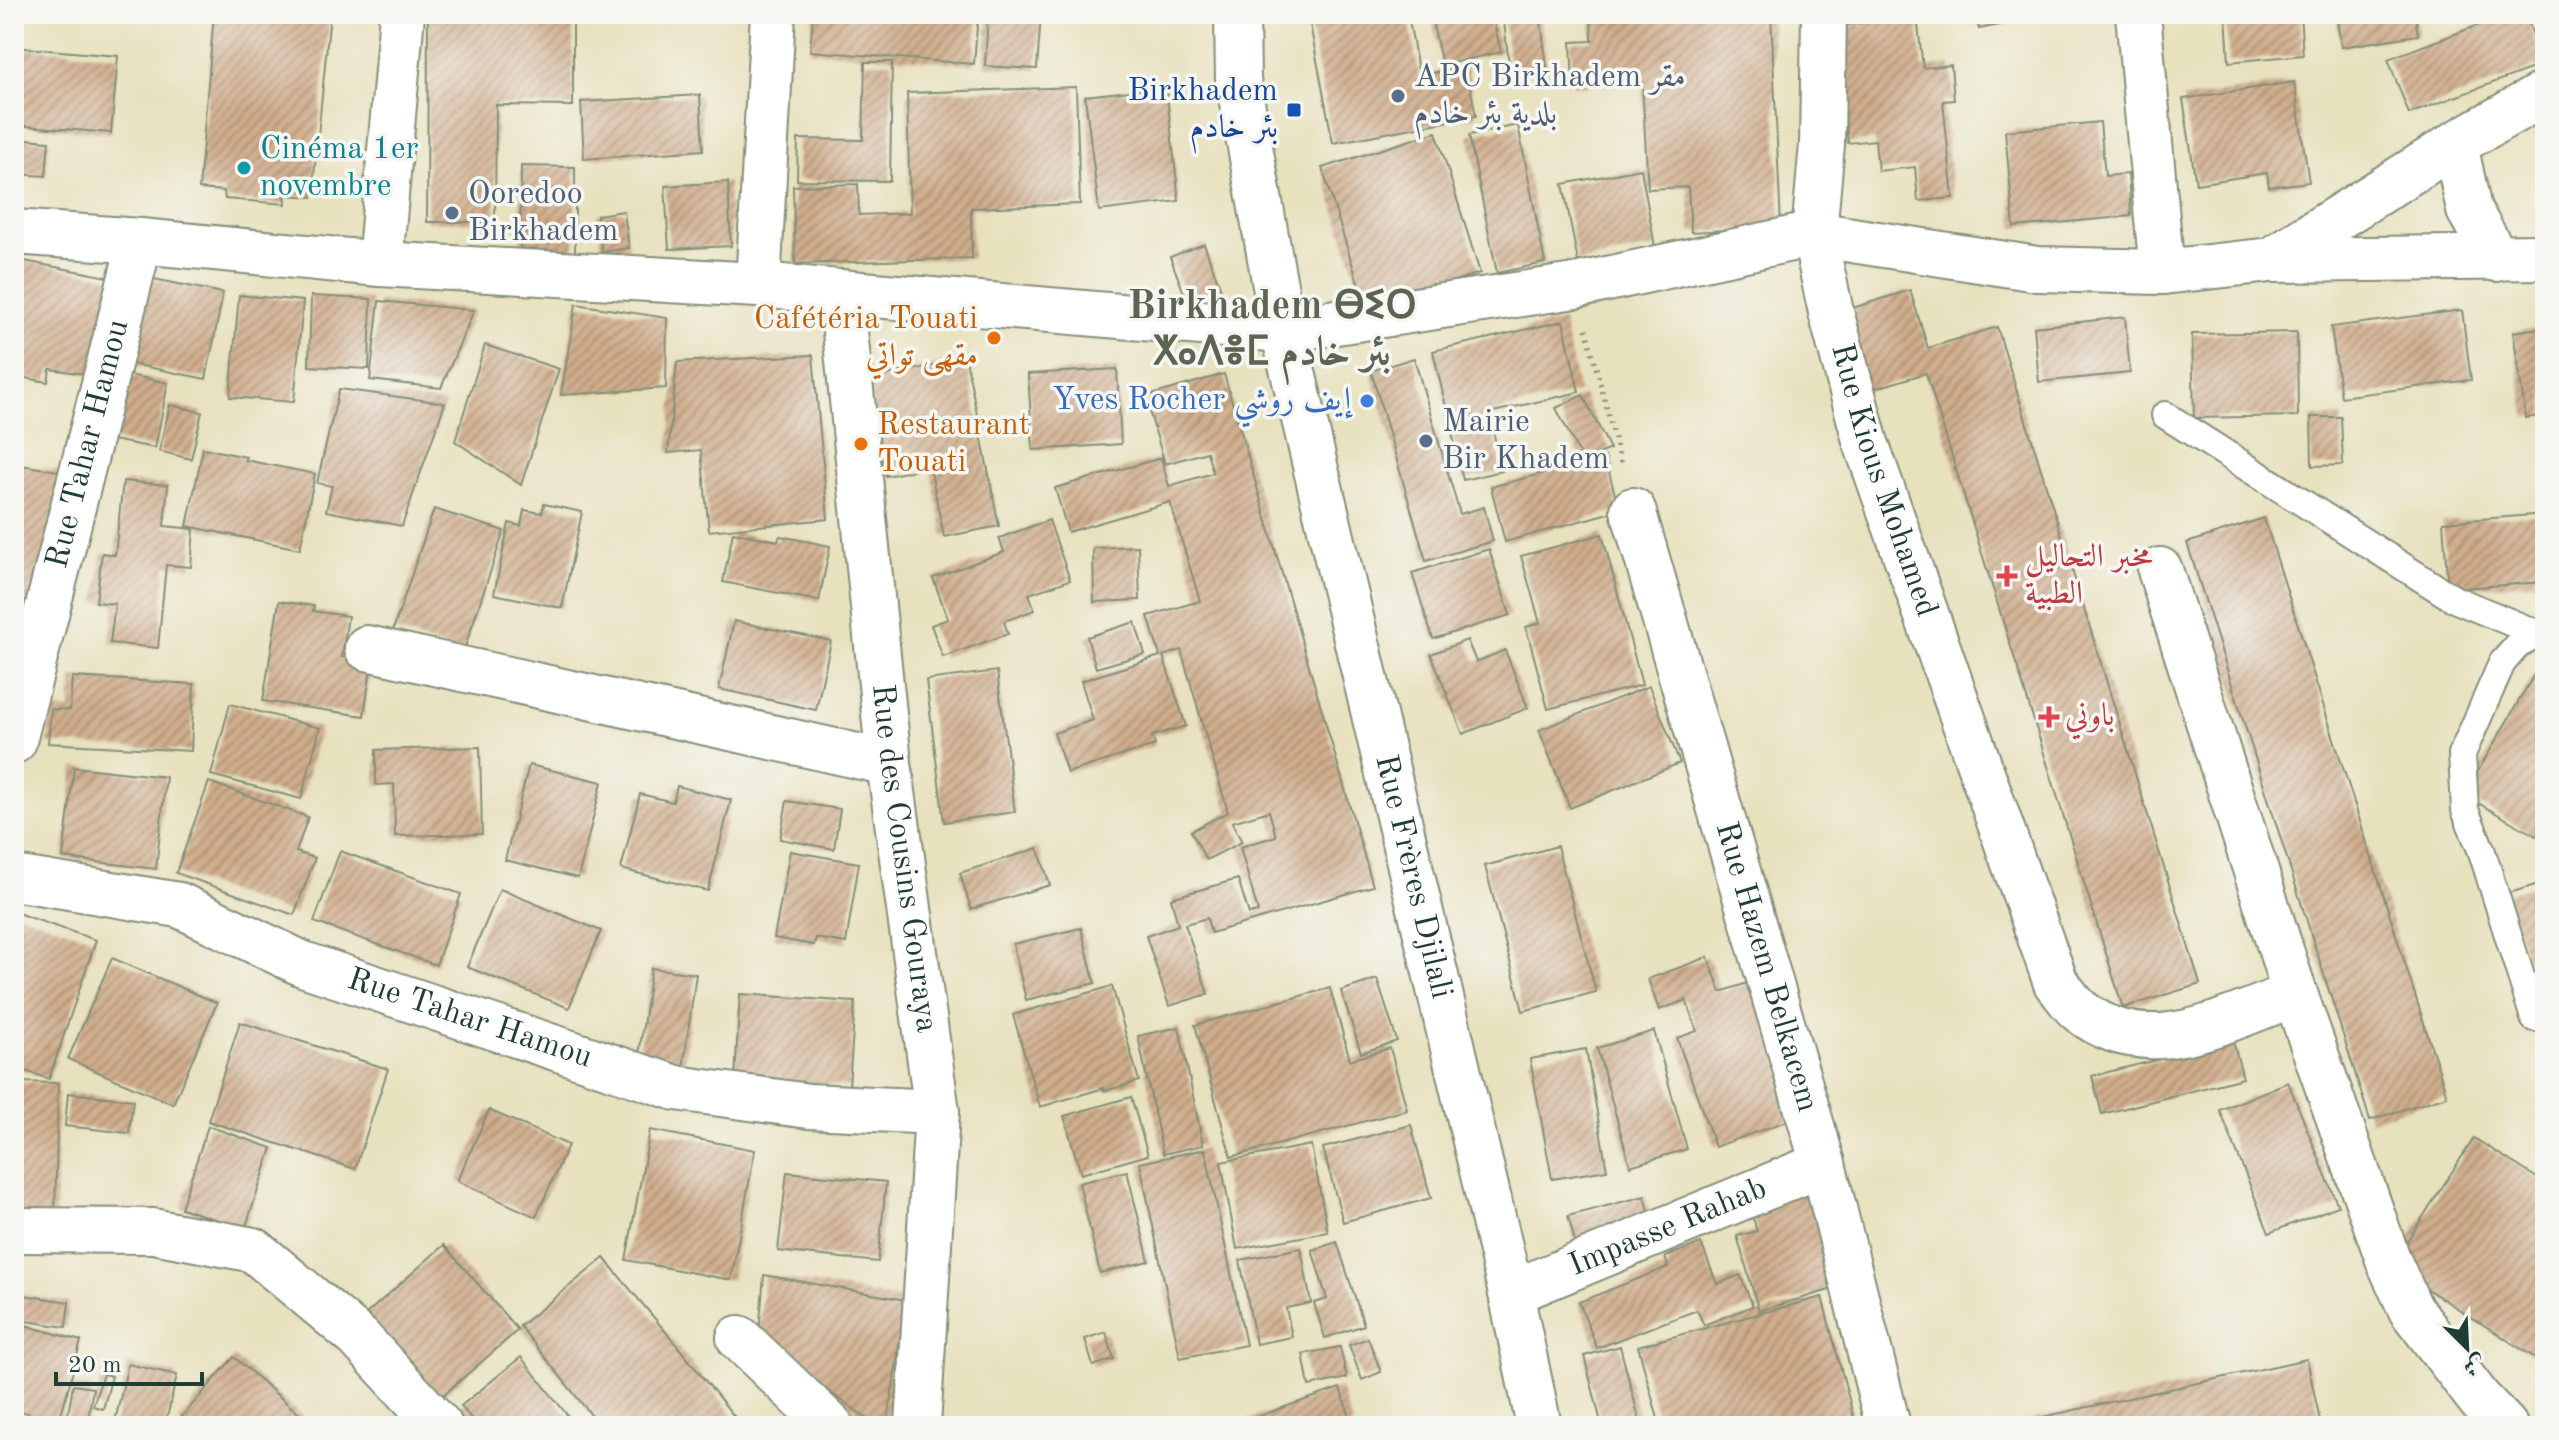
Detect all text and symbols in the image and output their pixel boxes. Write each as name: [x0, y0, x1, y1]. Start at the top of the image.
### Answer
place label: APC Birkhadem مقر بلدية بئر خادم: [1414, 62, 1686, 140]
place label: Birkhadem بئر خادم: [1127, 76, 1278, 154]
marker: APC Birkhadem مقر بلدية بئر خادم: [1389, 87, 1407, 105]
marker: Birkhadem بئر خادم: [1285, 101, 1303, 119]
place label: Cinéma 1er novembre: [260, 134, 419, 203]
marker: Cinéma 1er novembre: [235, 159, 253, 177]
place label: Ooredoo Birkhadem: [468, 179, 619, 248]
marker: Ooredoo Birkhadem: [443, 204, 461, 222]
district label: Birkhadem ⴱⵉⵔ ⵅⴰⴷⴻⵎ بئر خادم: [1127, 288, 1417, 386]
place label: Cafétéria Touati مقهى تواتي: [754, 304, 978, 380]
street label: Rue Tahar Hamou: [42, 317, 136, 572]
marker: Cafétéria Touati مقهى تواتي: [985, 329, 1003, 347]
street label: Rue Kious Mohamed: [1824, 340, 1942, 621]
place label: Yves Rocher إيف روشي: [1052, 385, 1353, 428]
marker: Yves Rocher إيف روشي: [1358, 392, 1376, 410]
place label: Mairie Bir Khadem: [1442, 407, 1609, 476]
place label: Restaurant Touati: [877, 410, 1030, 479]
marker: Mairie Bir Khadem: [1417, 432, 1435, 450]
marker: Restaurant Touati: [852, 435, 870, 453]
place label: مخبر التحاليل الطبية: [2025, 542, 2153, 611]
marker: مخبر التحاليل الطبية: [1996, 565, 2018, 587]
street label: Rue des Cousins Gouraya: [865, 683, 942, 1035]
place label: باوني: [2065, 701, 2115, 740]
marker: باوني: [2040, 708, 2058, 726]
street label: Rue Frères Djilali: [1368, 752, 1457, 1002]
street label: Rue Hazem Belkacem: [1709, 819, 1823, 1116]
street label: Rue Tahar Hamou: [343, 964, 596, 1075]
street label: Impasse Rahab: [1565, 1173, 1771, 1283]
north arrow: [2427, 1308, 2507, 1388]
scale bar: [56, 1336, 202, 1386]
text: ش: [2460, 1350, 2489, 1379]
text: 20 m: [68, 1354, 122, 1378]

